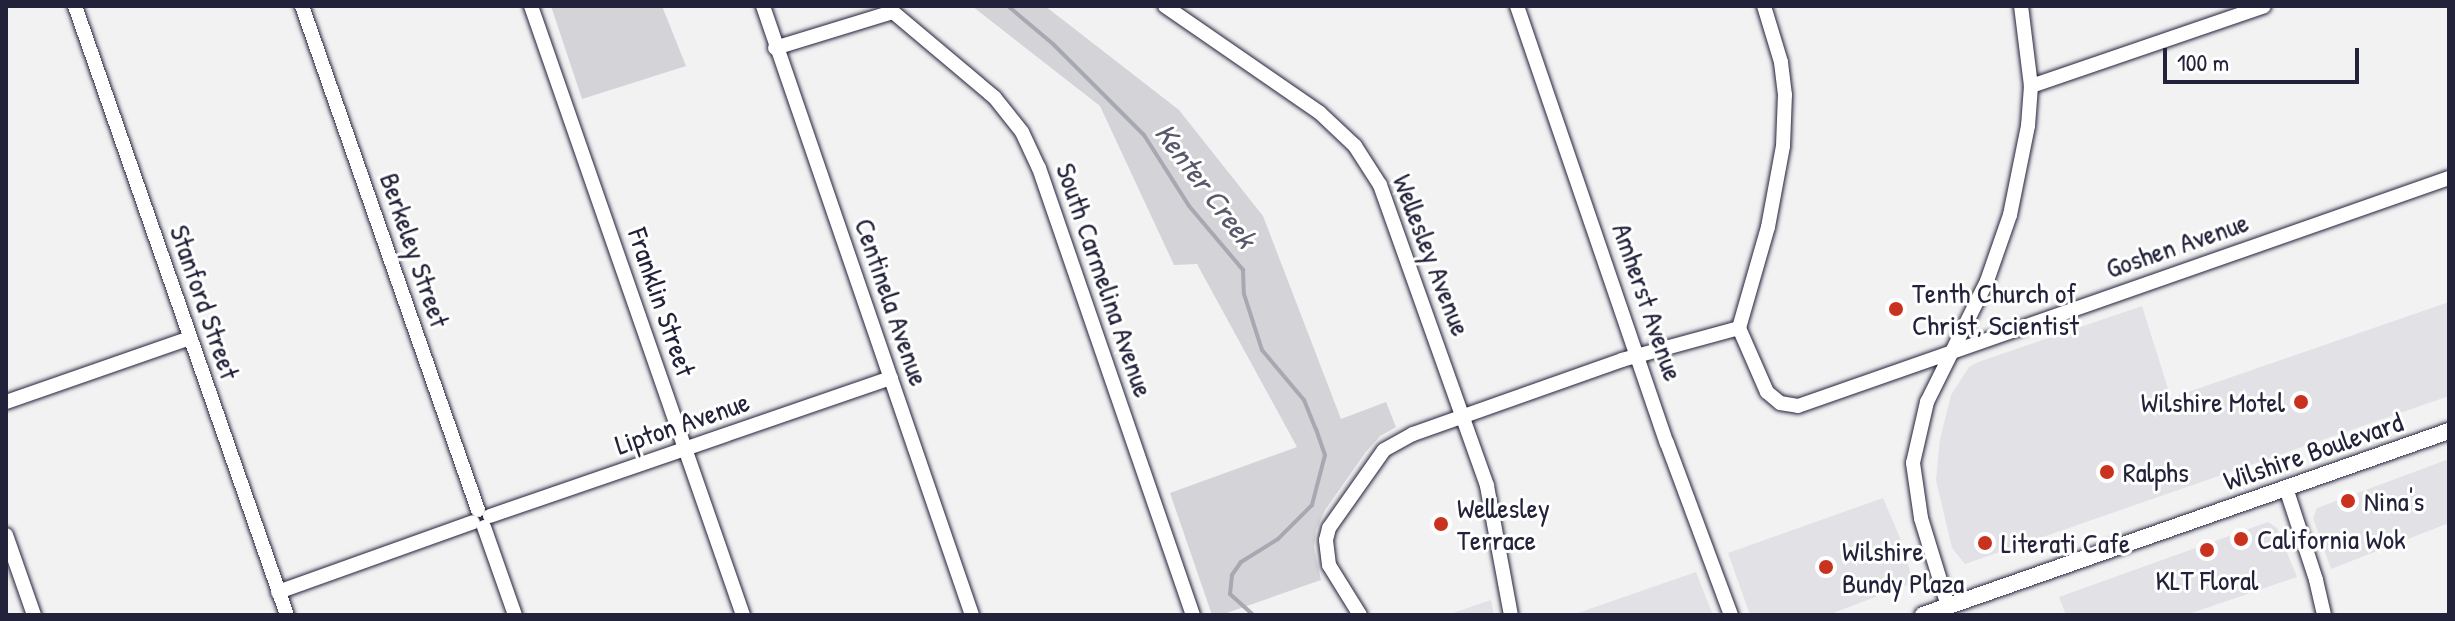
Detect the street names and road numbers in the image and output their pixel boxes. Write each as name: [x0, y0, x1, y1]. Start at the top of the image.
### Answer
street label: South Carmelina Avenue: [1049, 159, 1161, 401]
street label: Berkeley Street: [373, 168, 457, 332]
street label: Wellesley Avenue: [1386, 170, 1478, 340]
street label: Goshen Avenue: [2101, 205, 2253, 285]
street label: Centinela Avenue: [848, 214, 936, 390]
street label: Amherst Avenue: [1605, 219, 1691, 385]
street label: Stanford Street: [163, 221, 247, 383]
street label: Franklin Street: [621, 223, 703, 381]
street label: Lipton Avenue: [610, 384, 754, 462]
street label: Wilshire Boulevard: [2219, 405, 2407, 497]

